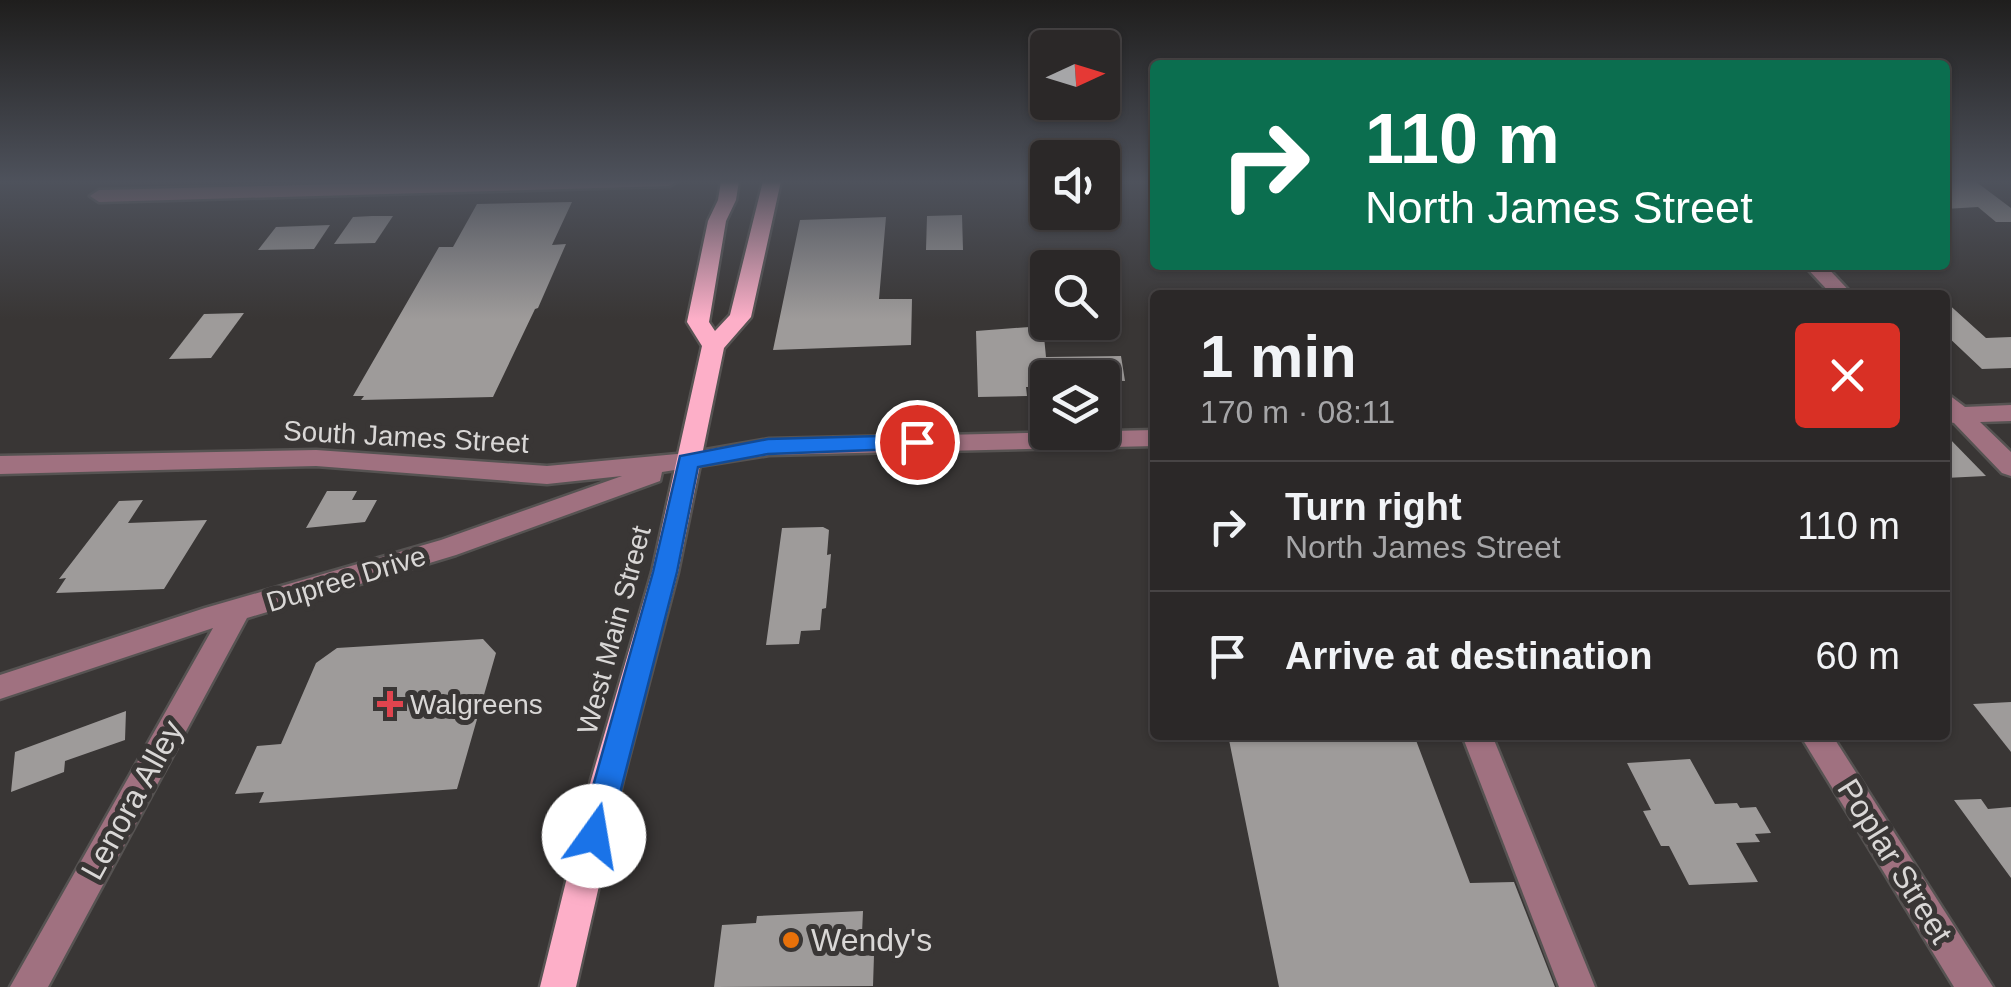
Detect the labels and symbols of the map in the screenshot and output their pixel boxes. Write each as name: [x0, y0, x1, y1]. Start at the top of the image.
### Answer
north arrow: [1030, 30, 1120, 120]
pin: [875, 400, 960, 485]
street label: South James Street: [282, 415, 530, 459]
street label: West Main Street: [571, 522, 657, 737]
street label: Dupree Drive: [263, 540, 429, 618]
place label: Walgreens: [410, 689, 543, 720]
marker: Walgreens: [379, 693, 401, 715]
street label: Lenora Alley: [74, 714, 190, 886]
street label: Poplar Street: [1830, 772, 1960, 950]
position arrow: [542, 784, 646, 888]
place label: Wendy's: [811, 922, 932, 958]
marker: Wendy's: [780, 929, 802, 951]

